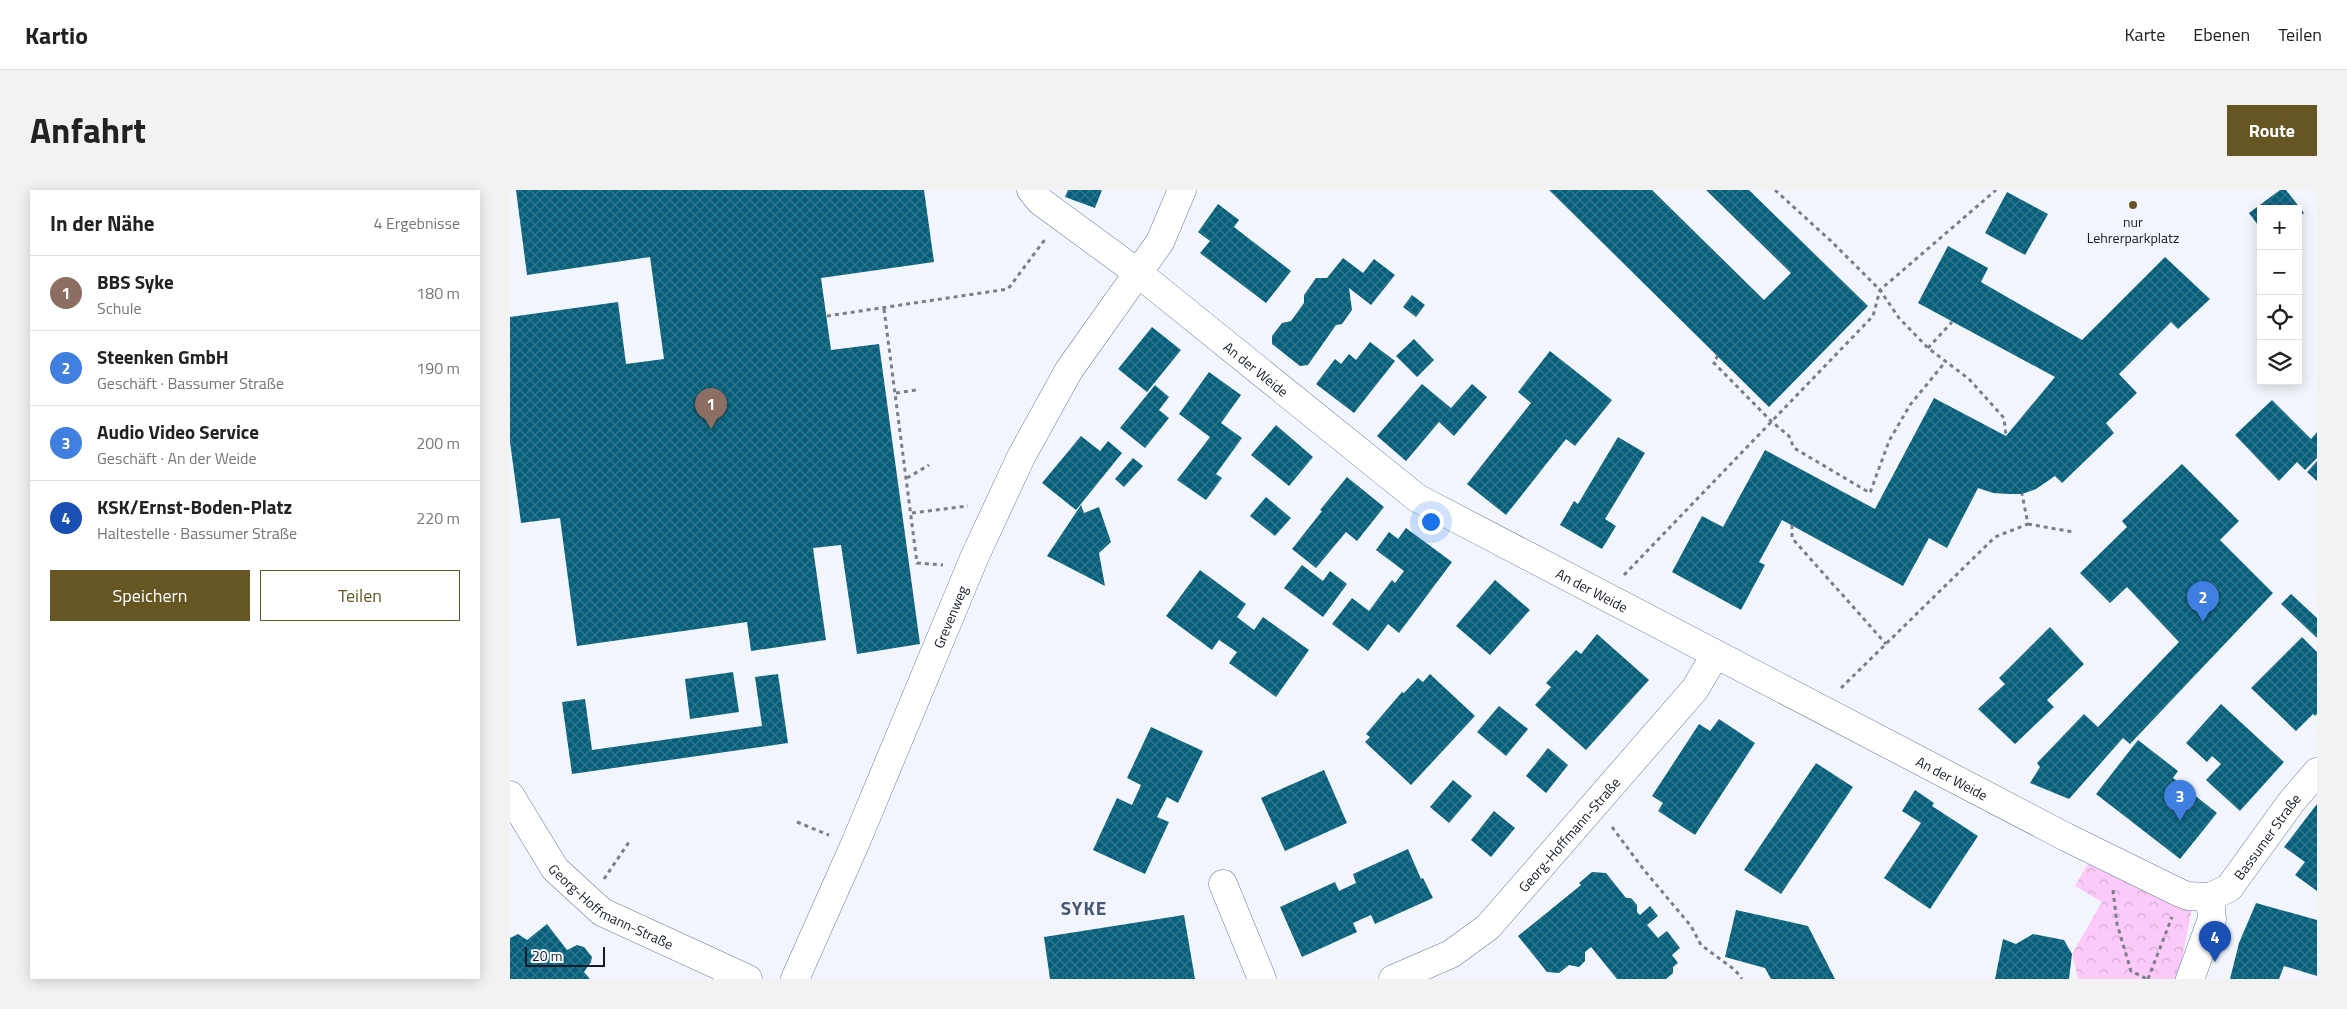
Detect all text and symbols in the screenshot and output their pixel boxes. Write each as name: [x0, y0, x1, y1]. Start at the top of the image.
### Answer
text: Kartio: [25, 17, 88, 53]
text: Karte: [2124, 21, 2165, 48]
text: Ebenen: [2193, 21, 2250, 48]
text: Teilen: [2278, 21, 2322, 48]
text: Anfahrt: [30, 103, 146, 157]
button: Route: [2227, 105, 2317, 156]
marker: nur Lehrerparkplatz: [2127, 199, 2139, 211]
map controls: [2257, 205, 2302, 385]
button: +: [2257, 205, 2302, 250]
text: In der Nähe: [50, 207, 155, 239]
text: 4 Ergebnisse: [373, 211, 460, 235]
place label: nur Lehrerparkplatz: [2087, 211, 2179, 248]
button: −: [2257, 250, 2302, 295]
text: BBS Syke: [97, 267, 174, 296]
text: 1: [62, 281, 70, 305]
text: 180 m: [416, 281, 460, 305]
button: locate: [2257, 295, 2302, 340]
text: Schule: [97, 296, 142, 320]
street label: An der Weide: [1219, 336, 1293, 401]
button: layers: [2257, 340, 2302, 385]
text: Steenken GmbH: [97, 342, 229, 371]
text: 2: [62, 356, 70, 380]
text: 190 m: [416, 356, 460, 380]
text: Geschäft · Bassumer Straße: [97, 371, 284, 395]
pin: 1: [695, 388, 727, 429]
text: Audio Video Service: [97, 417, 259, 446]
text: 3: [62, 431, 70, 455]
text: 200 m: [416, 431, 460, 455]
text: Geschäft · An der Weide: [97, 446, 257, 470]
text: KSK/Ernst-Boden-Platz: [97, 492, 292, 521]
text: 4: [62, 506, 70, 530]
text: 220 m: [416, 506, 460, 530]
your location: [1418, 509, 1444, 535]
text: Haltestelle · Bassumer Straße: [97, 521, 297, 545]
street label: An der Weide: [1553, 562, 1632, 617]
button: Speichern: [50, 570, 250, 621]
button: Teilen: [260, 570, 460, 621]
pin: 2: [2187, 581, 2219, 622]
street label: Grevenweg: [927, 582, 972, 651]
street label: An der Weide: [1913, 750, 1992, 805]
street label: Georg-Hoffmann-Straße: [1513, 772, 1625, 896]
pin: 3: [2164, 780, 2196, 821]
street label: Bassumer Straße: [2228, 788, 2305, 884]
street label: Georg-Hoffmann-Straße: [544, 860, 677, 954]
district label: SYKE: [1061, 893, 1107, 922]
pin: 4: [2199, 921, 2231, 962]
scale bar: [525, 944, 605, 967]
text: 20 m: [532, 945, 562, 966]

